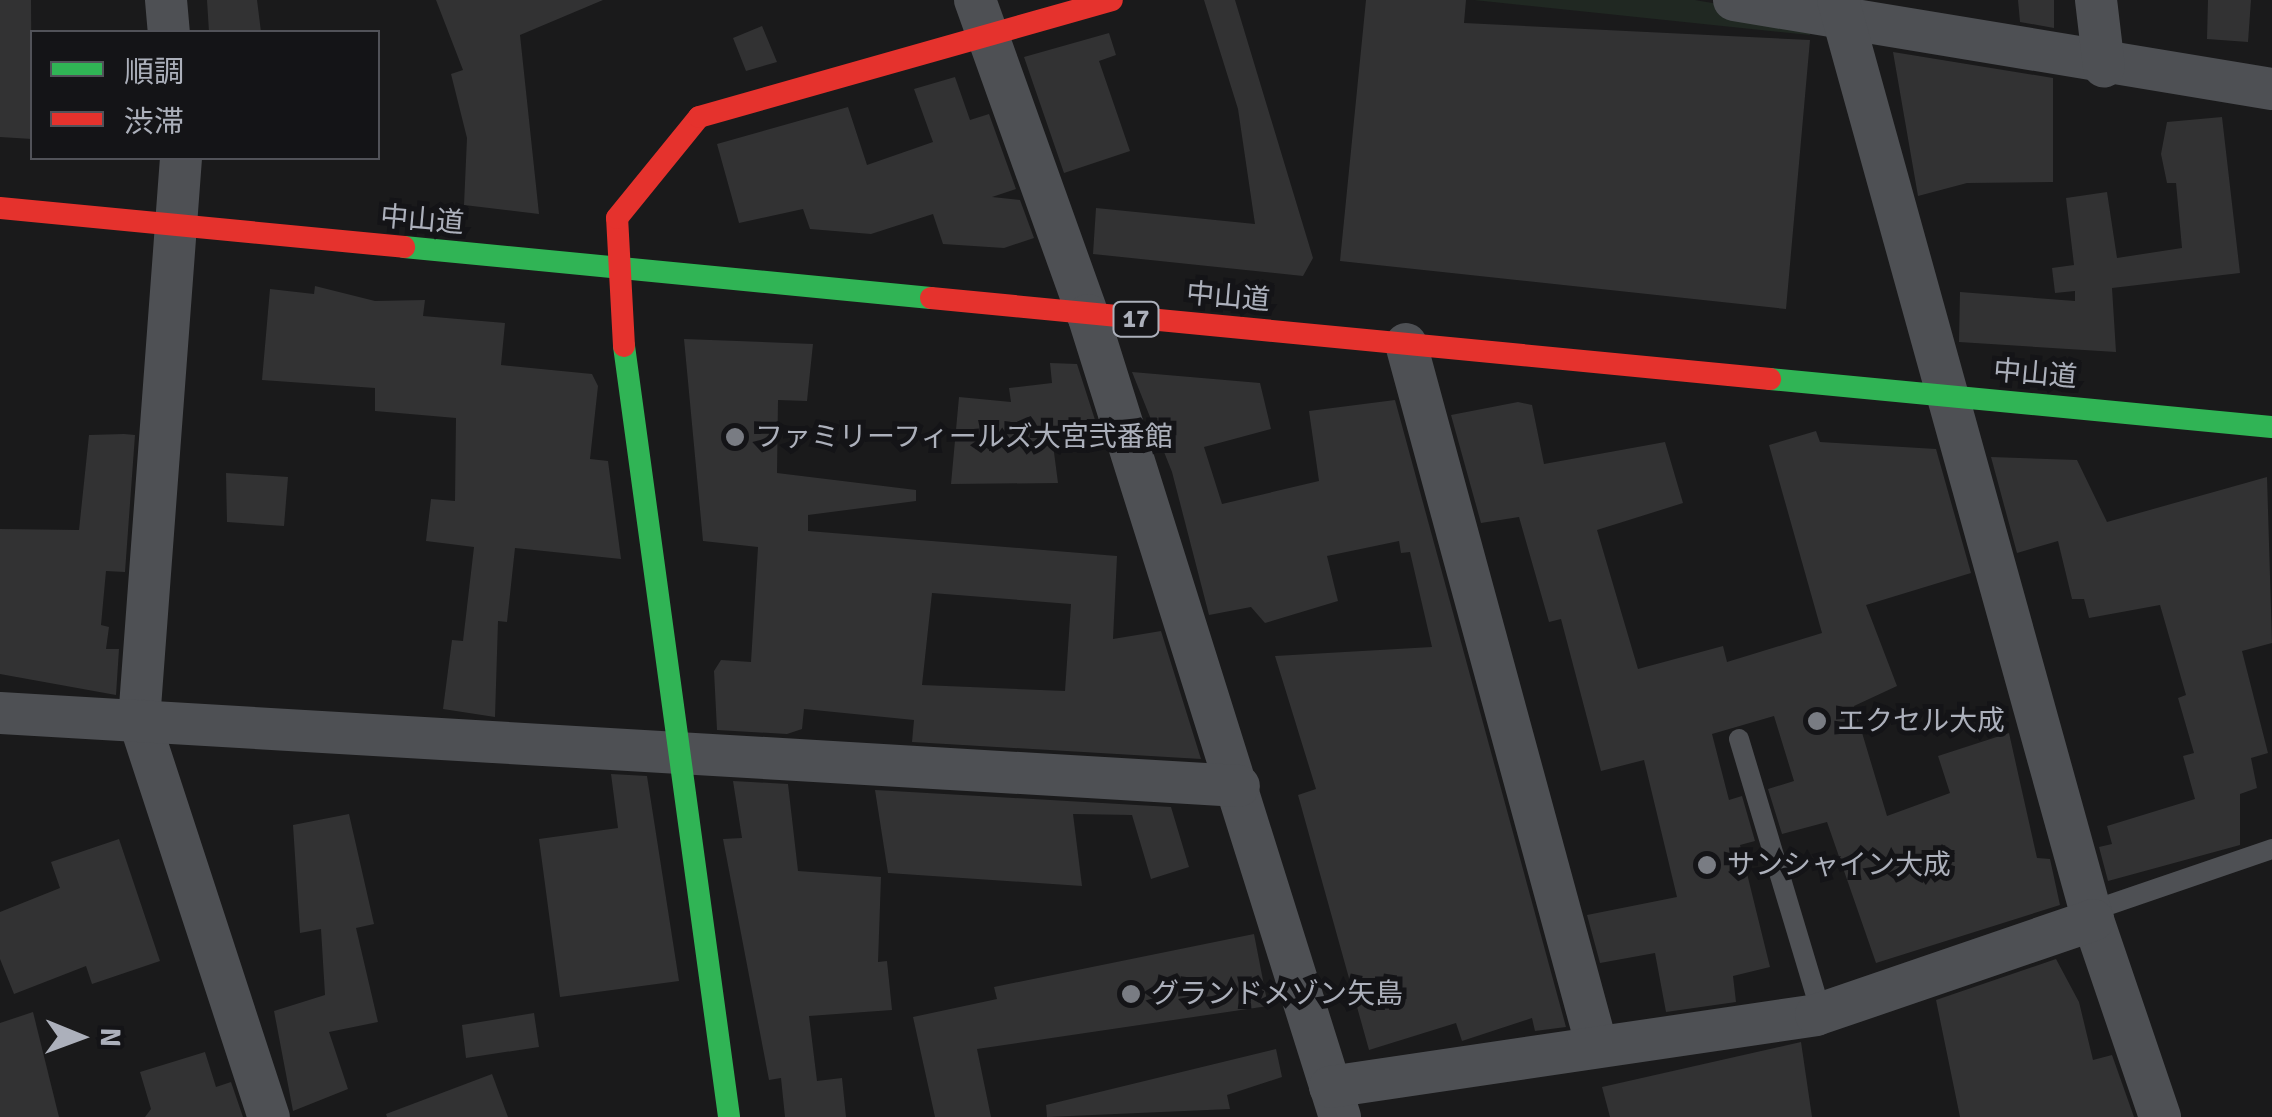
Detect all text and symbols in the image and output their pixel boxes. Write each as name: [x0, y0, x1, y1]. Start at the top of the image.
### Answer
legend: [30, 30, 380, 160]
text: 順調: [124, 54, 184, 91]
text: 渋滞: [124, 104, 184, 141]
street label: 中山道: [379, 200, 465, 240]
street label: 中山道: [1185, 277, 1271, 317]
road number: 17: [1111, 299, 1161, 339]
street label: 中山道: [1992, 354, 2078, 394]
place label: ファミリーフィールズ大宮弐番館: [755, 420, 1175, 454]
marker: ファミリーフィールズ大宮弐番館: [724, 426, 746, 448]
place label: エクセル大成: [1837, 704, 2005, 738]
marker: エクセル大成: [1806, 710, 1828, 732]
place label: サンシャイン大成: [1727, 848, 1951, 882]
marker: サンシャイン大成: [1696, 854, 1718, 876]
place label: グランドメゾン矢島: [1151, 977, 1403, 1011]
marker: グランドメゾン矢島: [1120, 983, 1142, 1005]
north arrow: [30, 987, 130, 1087]
text: N: [93, 1027, 127, 1048]

